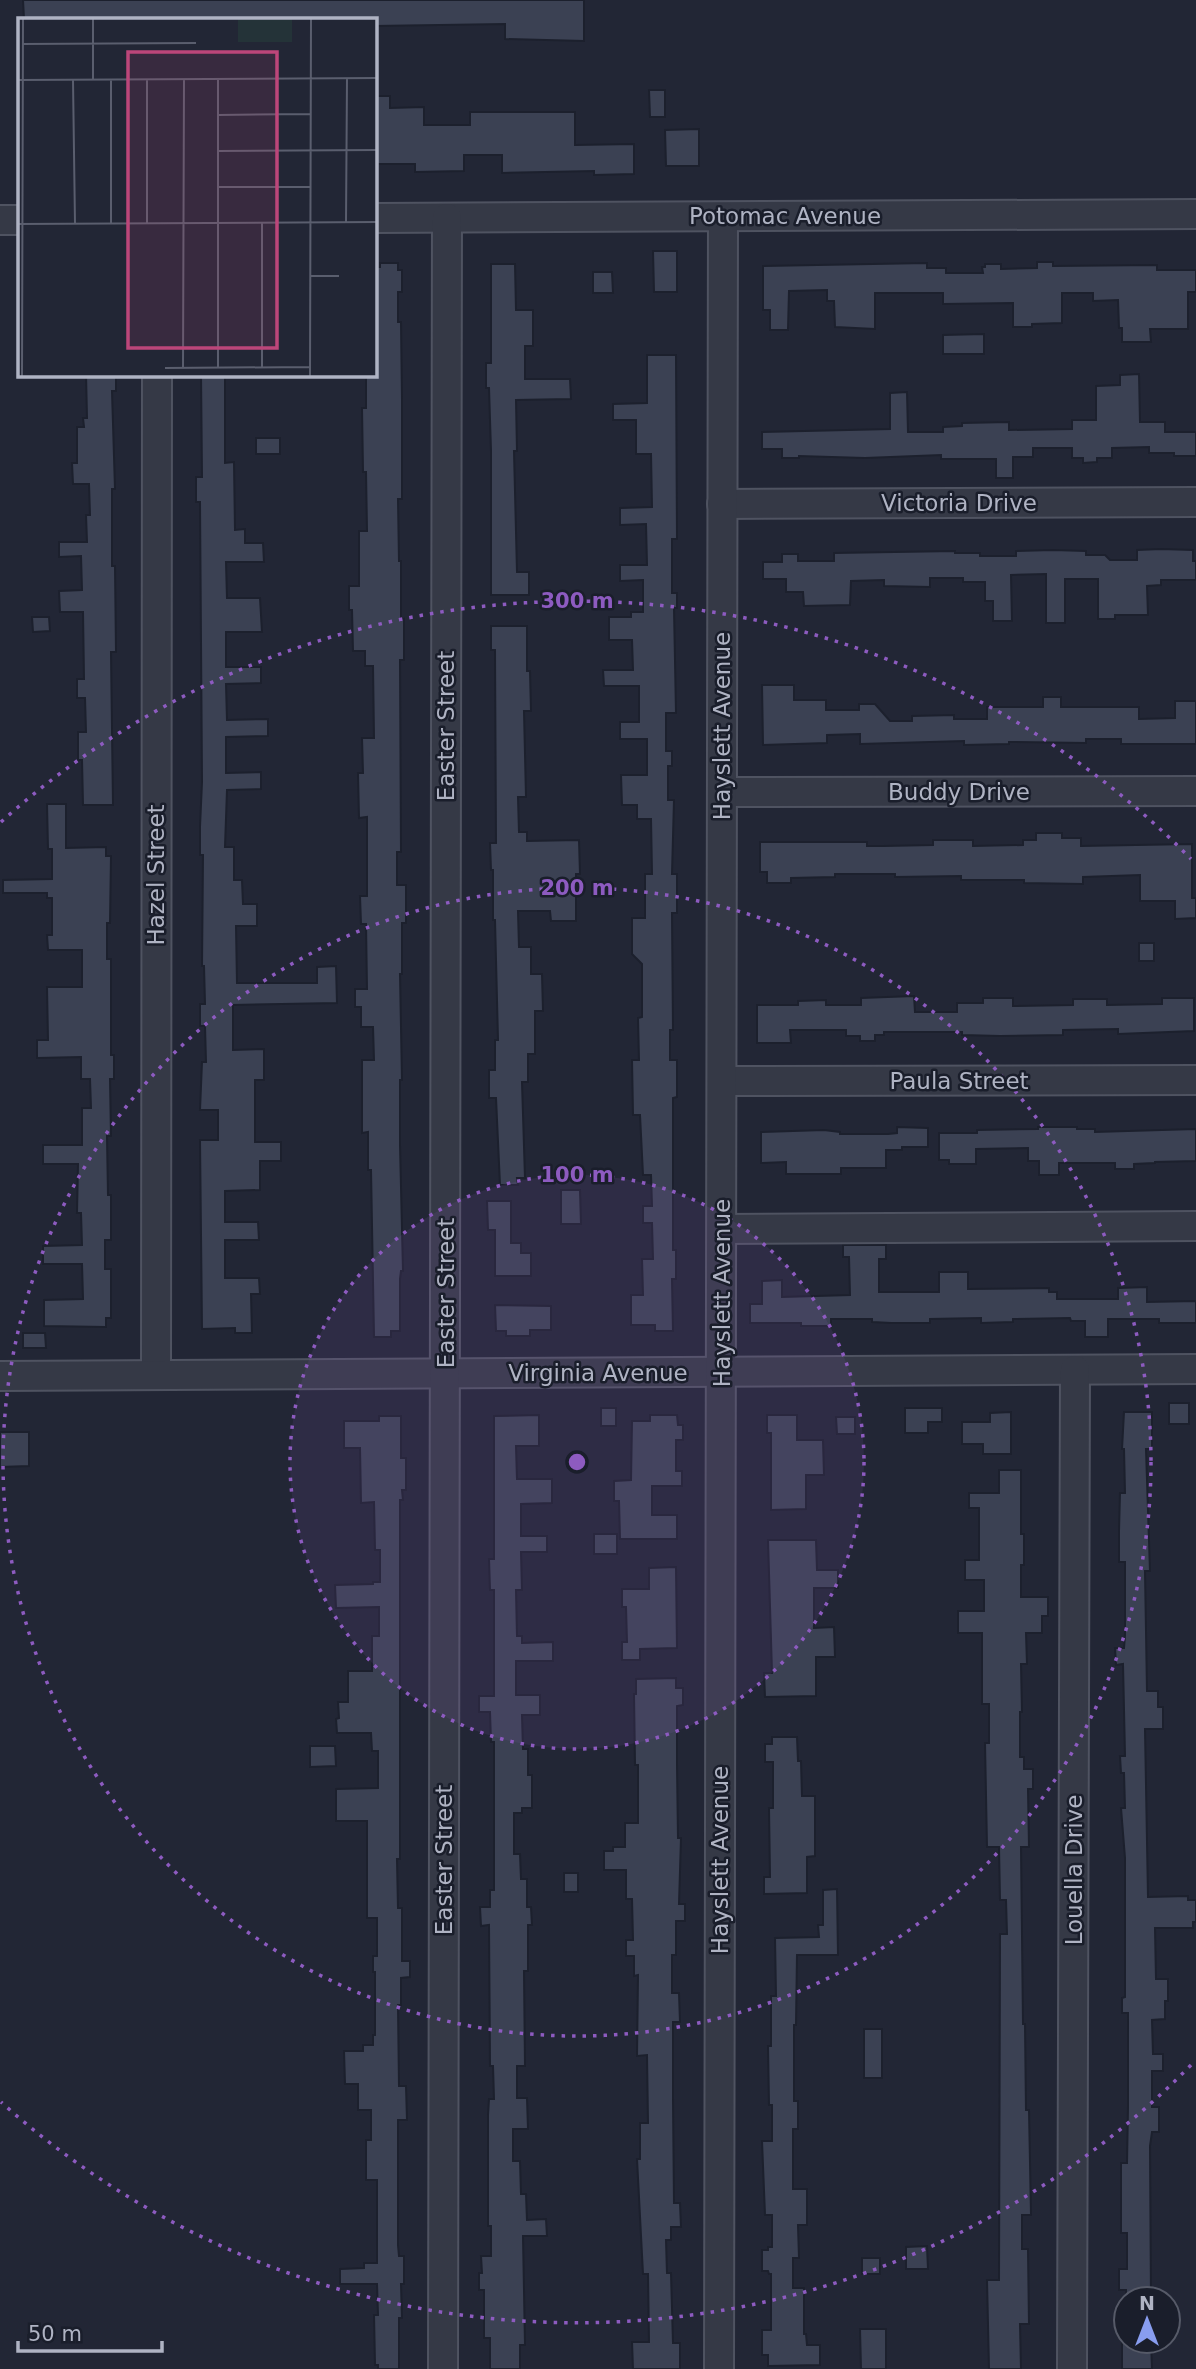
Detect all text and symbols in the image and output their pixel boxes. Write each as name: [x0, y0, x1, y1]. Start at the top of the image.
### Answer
inset map: [18, 18, 376, 376]
street label: Potomac Avenue: [689, 203, 881, 229]
street label: Victoria Drive: [881, 490, 1037, 516]
text: 300 m: [540, 589, 614, 613]
street label: Hayslett Avenue: [709, 632, 735, 820]
street label: Easter Street: [433, 651, 459, 801]
street label: Buddy Drive: [888, 779, 1030, 805]
street label: Hazel Street: [143, 804, 169, 946]
text: 200 m: [540, 876, 614, 900]
street label: Paula Street: [889, 1068, 1029, 1094]
text: 100 m: [540, 1163, 614, 1187]
street label: Hayslett Avenue: [709, 1199, 735, 1387]
street label: Easter Street: [433, 1218, 459, 1368]
street label: Virginia Avenue: [508, 1360, 688, 1386]
centre of rings: [565, 1450, 589, 1474]
street label: Hayslett Avenue: [707, 1766, 733, 1954]
street label: Easter Street: [431, 1785, 457, 1935]
street label: Louella Drive: [1061, 1795, 1087, 1945]
north arrow: [1112, 2285, 1182, 2355]
text: N: [1139, 2292, 1155, 2314]
scale bar: [18, 2310, 161, 2354]
text: 50 m: [28, 2322, 82, 2346]

